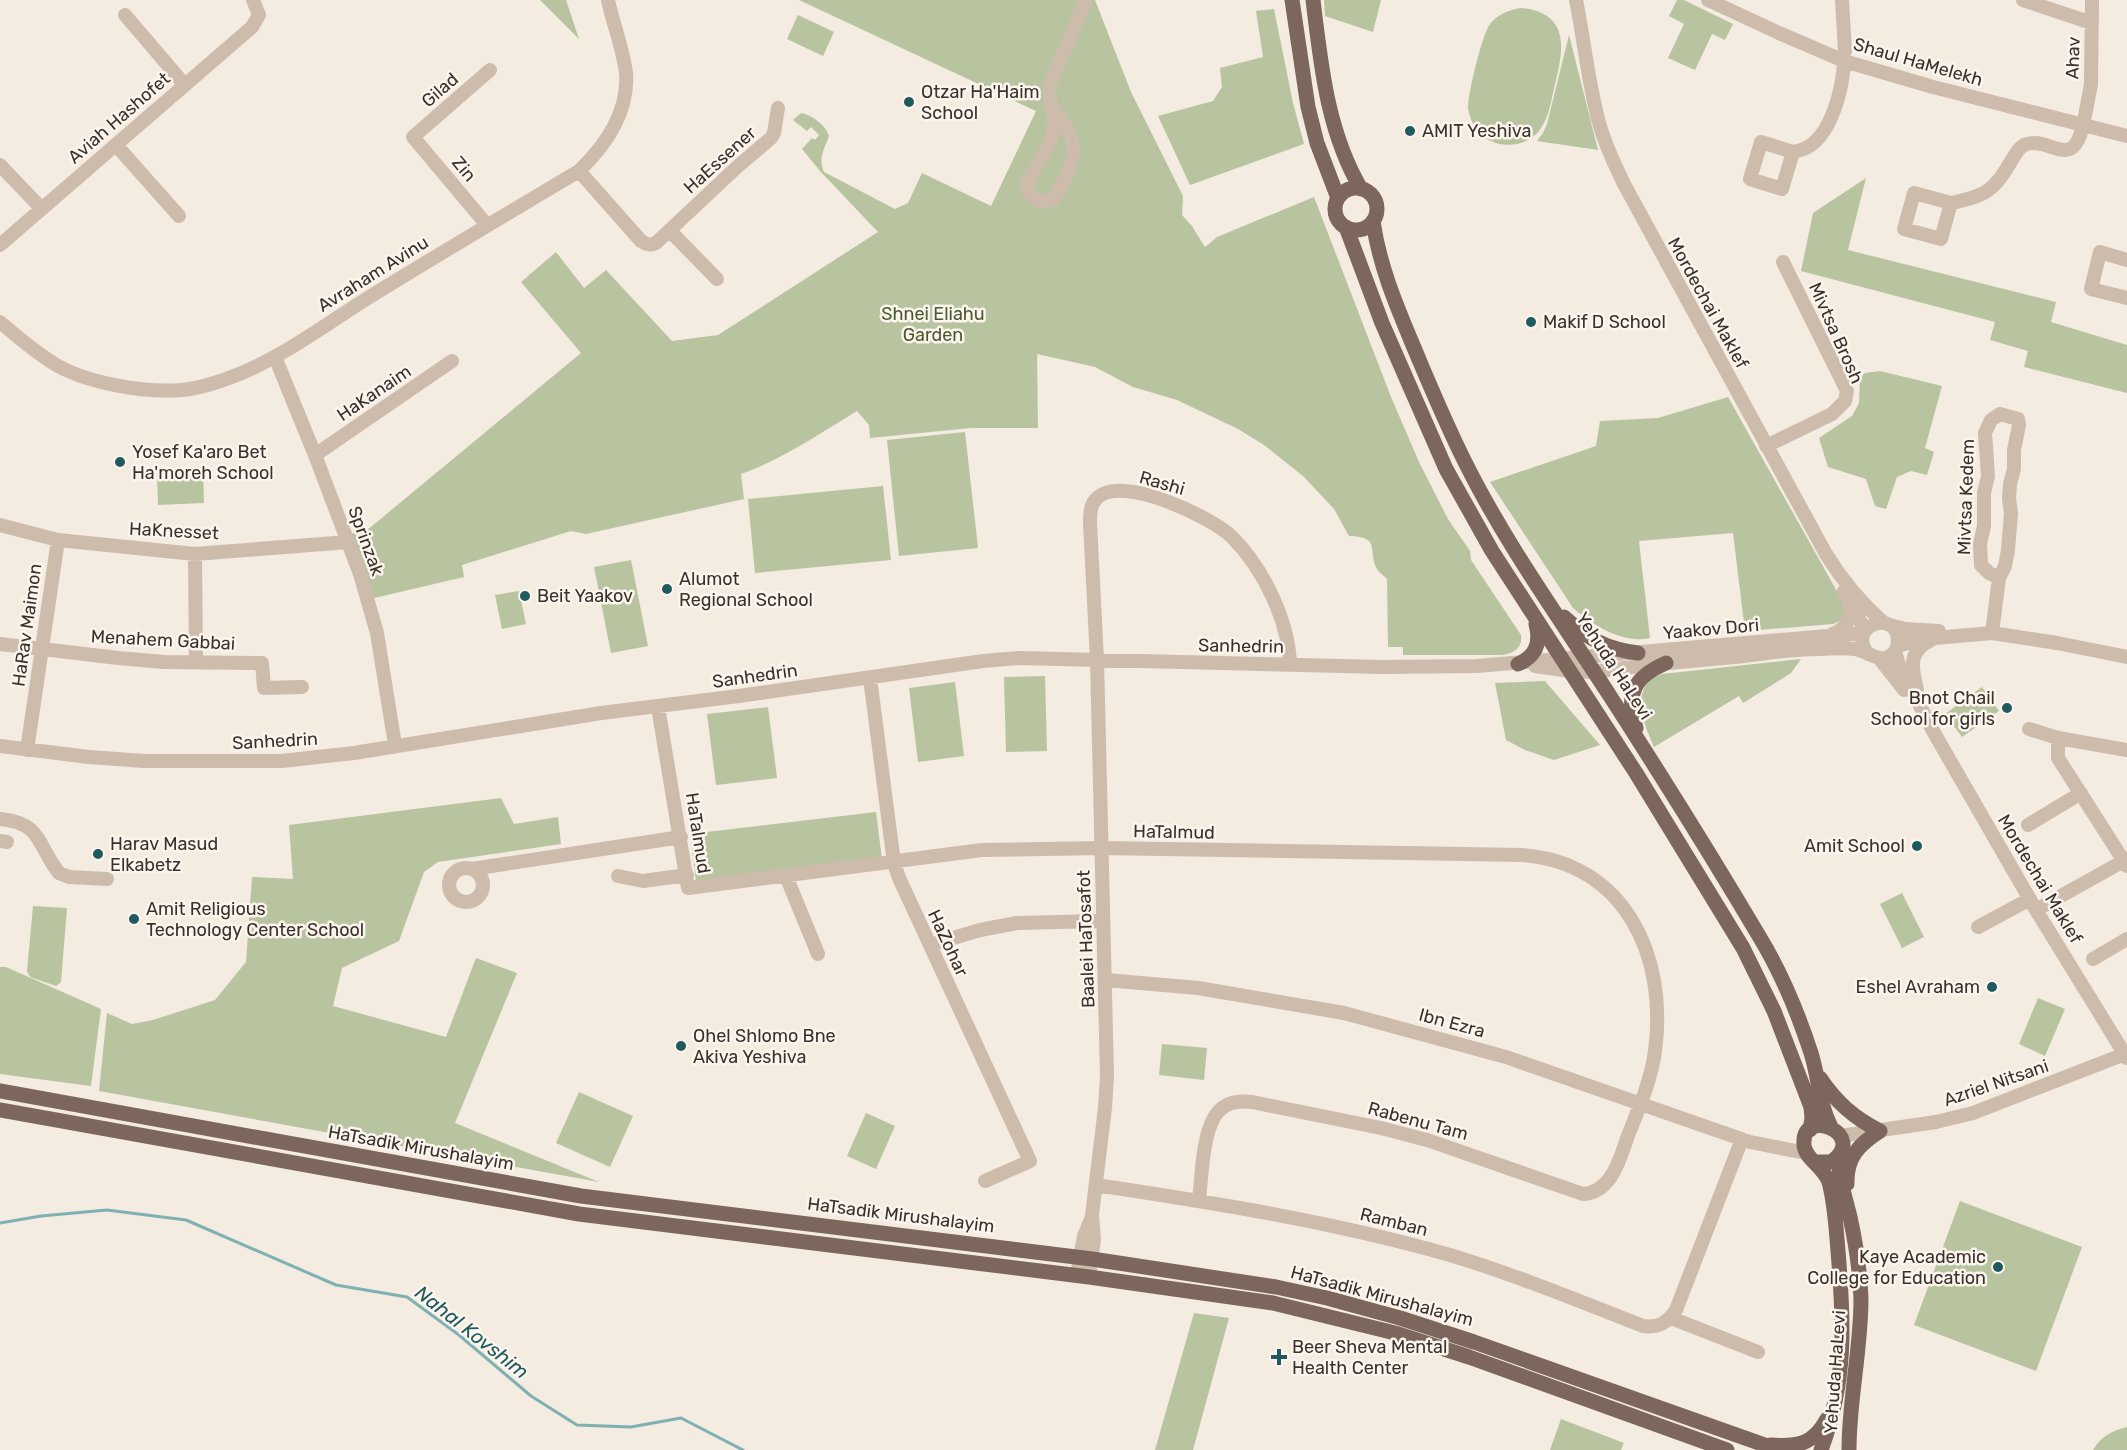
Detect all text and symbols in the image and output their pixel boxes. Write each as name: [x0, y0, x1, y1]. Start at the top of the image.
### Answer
street label: Shaul HaMelekh: [1851, 33, 1985, 91]
street label: Ahav: [2061, 36, 2085, 80]
street label: Aviah Hashofet: [63, 68, 175, 168]
street label: Gilad: [417, 68, 463, 112]
place label: Otzar Ha'Haim School: [921, 81, 1040, 124]
marker: Otzar Ha'Haim School: [902, 95, 916, 109]
place label: AMIT Yeshiva: [1422, 120, 1531, 142]
street label: HaEssener: [679, 122, 761, 198]
marker: AMIT Yeshiva: [1403, 124, 1417, 138]
street label: Zin: [447, 152, 481, 186]
street label: Avraham Avinu: [314, 231, 432, 317]
street label: Mordechai Maklef: [1663, 234, 1753, 372]
street label: Mivtsa Brosh: [1804, 279, 1868, 387]
park label: Shnei Eliahu Garden: [881, 303, 985, 346]
place label: Makif D School: [1543, 311, 1666, 333]
marker: Makif D School: [1524, 315, 1538, 329]
street label: HaKanaim: [333, 360, 415, 426]
street label: Mivtsa Kedem: [1953, 438, 1979, 556]
place label: Yosef Ka'aro Bet Ha'moreh School: [132, 441, 274, 484]
marker: Yosef Ka'aro Bet Ha'moreh School: [113, 455, 127, 469]
street label: Rashi: [1137, 466, 1187, 500]
street label: Sprinzak: [343, 503, 389, 579]
street label: HaKnesset: [128, 518, 220, 544]
street label: HaRav Maimon: [7, 562, 47, 688]
place label: Alumot Regional School: [679, 568, 813, 611]
marker: Alumot Regional School: [660, 582, 674, 596]
place label: Beit Yaakov: [537, 585, 633, 607]
marker: Beit Yaakov: [518, 589, 532, 603]
street label: Yehuda HaLevi: [1571, 608, 1657, 724]
street label: Yaakov Dori: [1662, 614, 1760, 644]
street label: Menahem Gabbai: [90, 625, 236, 655]
street label: Sanhedrin: [1198, 634, 1284, 658]
street label: Sanhedrin: [711, 659, 799, 693]
place label: Bnot Chail School for girls: [1870, 687, 1995, 730]
marker: Bnot Chail School for girls: [2000, 701, 2014, 715]
street label: Sanhedrin: [232, 728, 318, 754]
street label: HaTalmud: [681, 791, 715, 875]
street label: Mordechai Maklef: [1993, 811, 2087, 947]
street label: HaTalmud: [1133, 820, 1215, 844]
place label: Harav Masud Elkabetz: [110, 833, 218, 876]
place label: Amit School: [1804, 835, 1905, 857]
marker: Amit School: [1910, 839, 1924, 853]
marker: Harav Masud Elkabetz: [91, 847, 105, 861]
street label: Baalei HaTosafot: [1073, 870, 1099, 1008]
place label: Amit Religious Technology Center School: [146, 898, 364, 941]
street label: HaZohar: [923, 906, 973, 980]
marker: Amit Religious Technology Center School: [127, 912, 141, 926]
place label: Eshel Avraham: [1856, 976, 1980, 998]
marker: Eshel Avraham: [1985, 980, 1999, 994]
street label: Ibn Ezra: [1416, 1004, 1488, 1042]
place label: Ohel Shlomo Bne Akiva Yeshiva: [693, 1025, 836, 1068]
marker: Ohel Shlomo Bne Akiva Yeshiva: [674, 1039, 688, 1053]
street label: Azriel Nitsani: [1941, 1055, 2051, 1111]
street label: Rabenu Tam: [1365, 1097, 1471, 1145]
street label: HaTsadik Mirushalayim: [326, 1121, 516, 1175]
street label: HaTsadik Mirushalayim: [806, 1193, 996, 1237]
street label: Ramban: [1358, 1203, 1430, 1241]
place label: Kaye Academic College for Education: [1807, 1246, 1986, 1289]
marker: Kaye Academic College for Education: [1991, 1260, 2005, 1274]
street label: HaTsadik Mirushalayim: [1288, 1261, 1476, 1331]
water label: Nahal Kovshim: [411, 1280, 533, 1384]
street label: Yehuda HaLevi: [1820, 1309, 1850, 1435]
place label: Beer Sheva Mental Health Center: [1292, 1336, 1447, 1379]
marker: Beer Sheva Mental Health Center: [1270, 1348, 1288, 1366]

